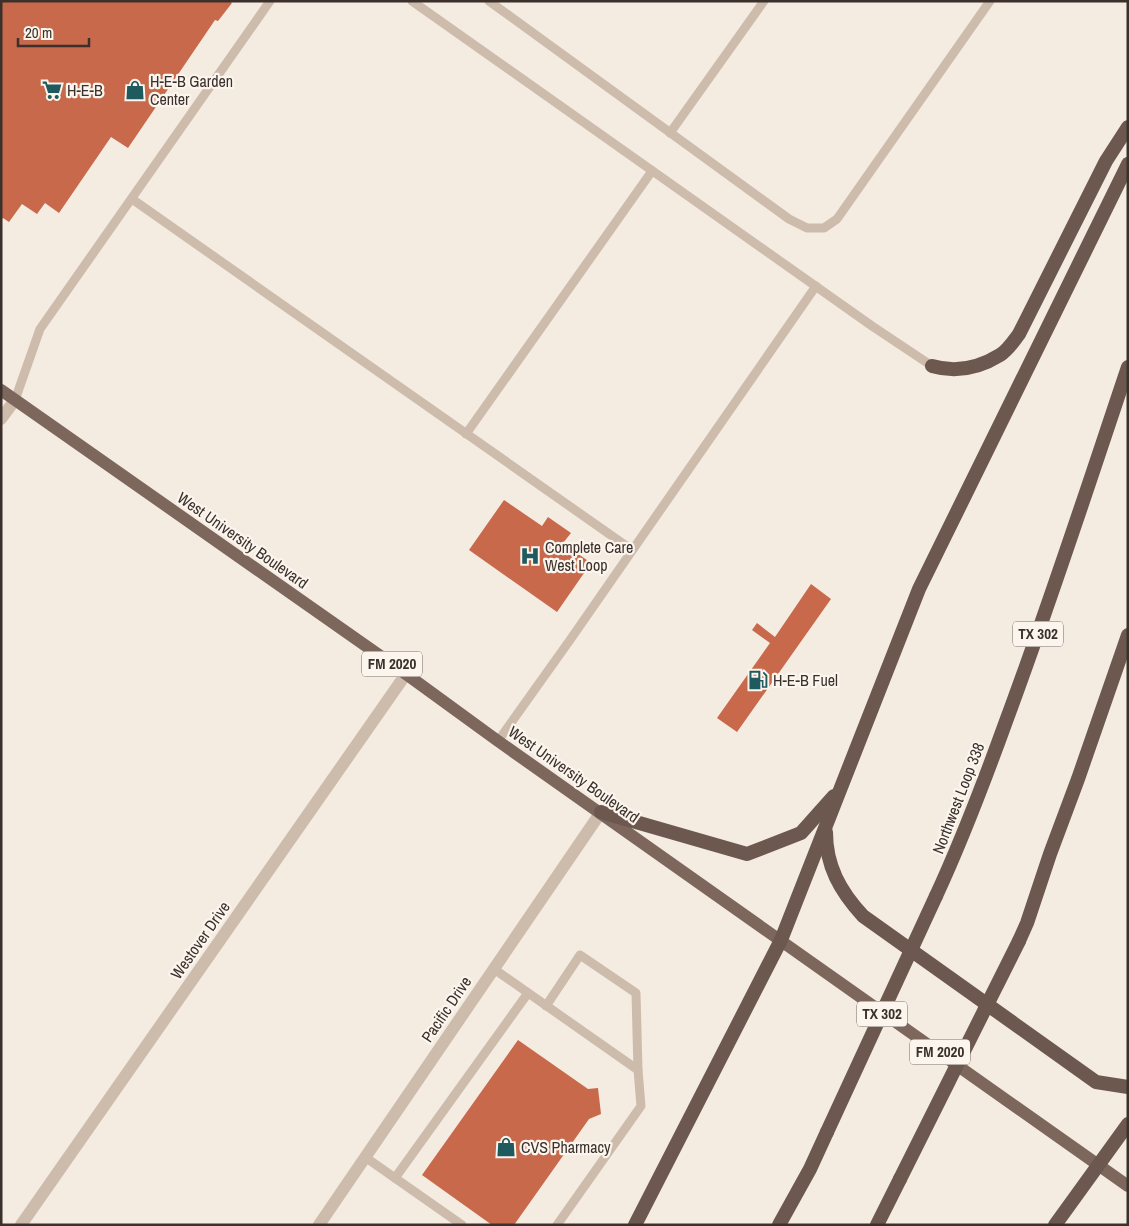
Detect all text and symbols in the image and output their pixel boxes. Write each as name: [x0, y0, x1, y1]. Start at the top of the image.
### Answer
scale bar: [18, 15, 89, 47]
text: 20 m: [25, 22, 52, 43]
place label: H-E-B Garden Center: [150, 70, 233, 110]
supermarket icon: H-E-B: [41, 79, 63, 101]
place label: H-E-B: [67, 79, 103, 101]
shop icon: H-E-B Garden Center: [124, 79, 146, 101]
street label: West University Boulevard: [173, 487, 313, 593]
place label: Complete Care West Loop: [545, 536, 633, 576]
hospital icon: Complete Care West Loop: [519, 545, 541, 567]
road number: TX 302: [1013, 622, 1063, 646]
road number: FM 2020: [362, 652, 422, 676]
fuel station icon: H-E-B Fuel: [747, 669, 769, 691]
place label: H-E-B Fuel: [773, 669, 838, 691]
street label: West University Boulevard: [504, 721, 644, 827]
street label: Northwest Loop 338: [927, 739, 989, 857]
street label: Westover Drive: [165, 897, 235, 983]
street label: Pacific Drive: [416, 972, 476, 1046]
road number: TX 302: [857, 1002, 907, 1026]
road number: FM 2020: [910, 1040, 970, 1064]
shop icon: CVS Pharmacy: [495, 1136, 517, 1158]
place label: CVS Pharmacy: [521, 1136, 611, 1158]

